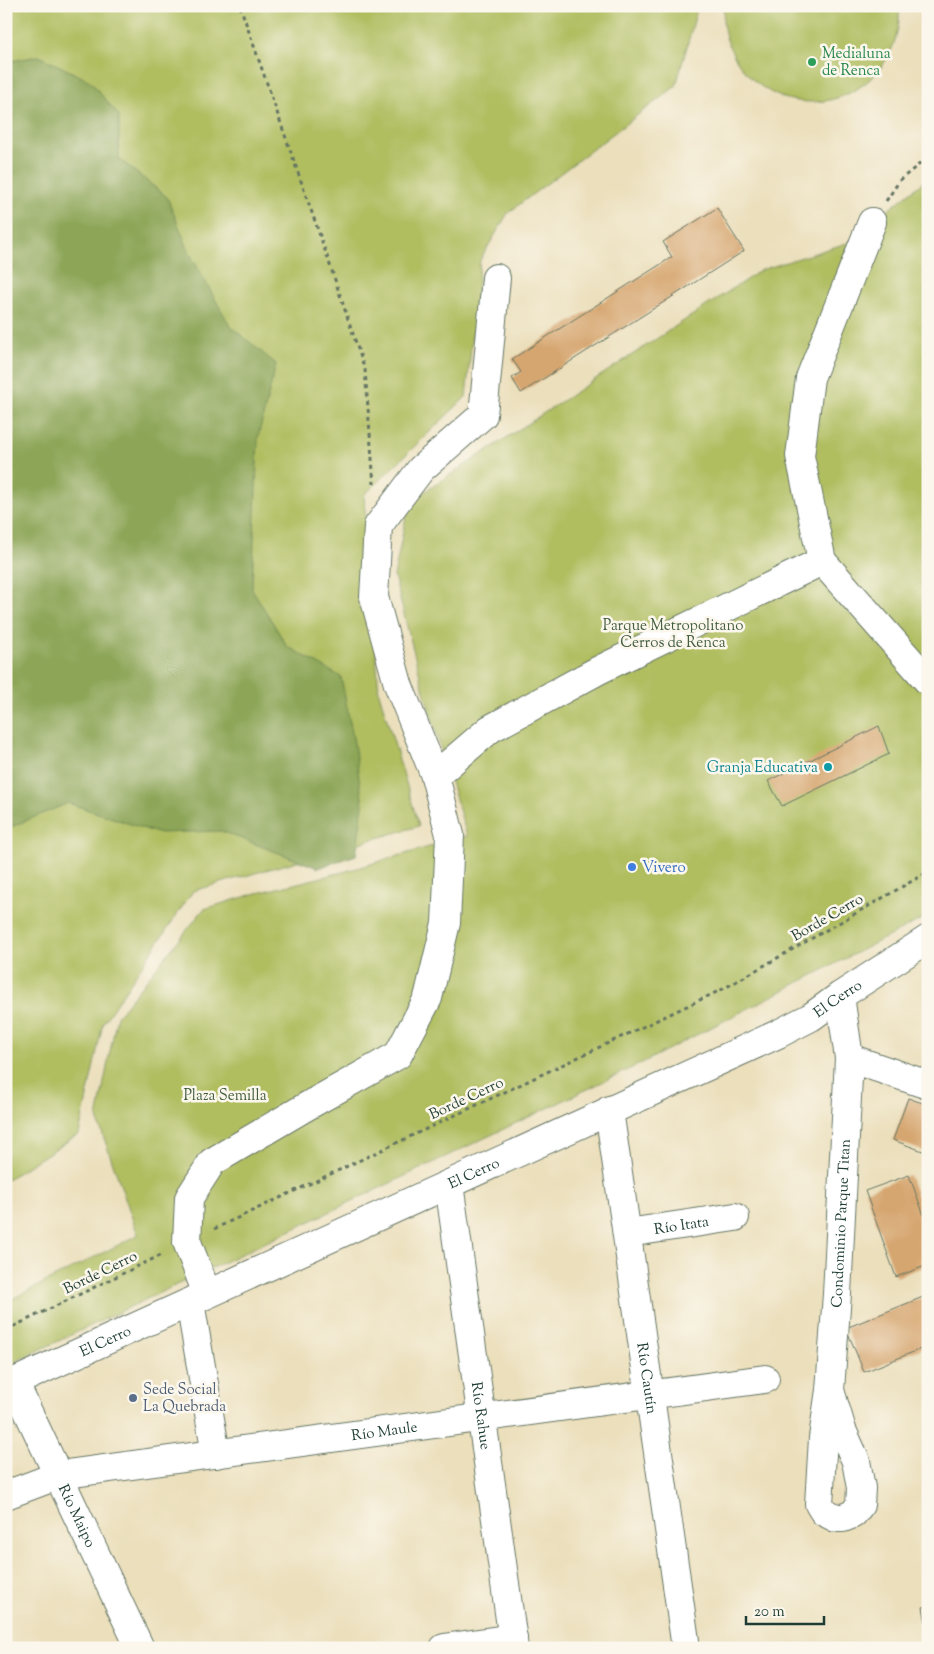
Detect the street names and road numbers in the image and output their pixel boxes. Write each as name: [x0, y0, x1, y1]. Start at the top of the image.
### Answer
street label: Borde Cerro: [788, 889, 868, 947]
street label: El Cerro: [810, 975, 867, 1024]
street label: Borde Cerro: [426, 1073, 507, 1126]
street label: Condominio Parque Titan: [827, 1138, 857, 1308]
street label: El Cerro: [445, 1153, 504, 1195]
street label: Río Itata: [653, 1212, 711, 1241]
street label: Borde Cerro: [60, 1246, 141, 1300]
street label: El Cerro: [77, 1321, 135, 1363]
street label: Río Cautín: [630, 1341, 661, 1416]
street label: Río Rahue: [465, 1381, 495, 1451]
street label: Río Maule: [350, 1417, 419, 1447]
street label: Río Maipo: [52, 1481, 100, 1552]

